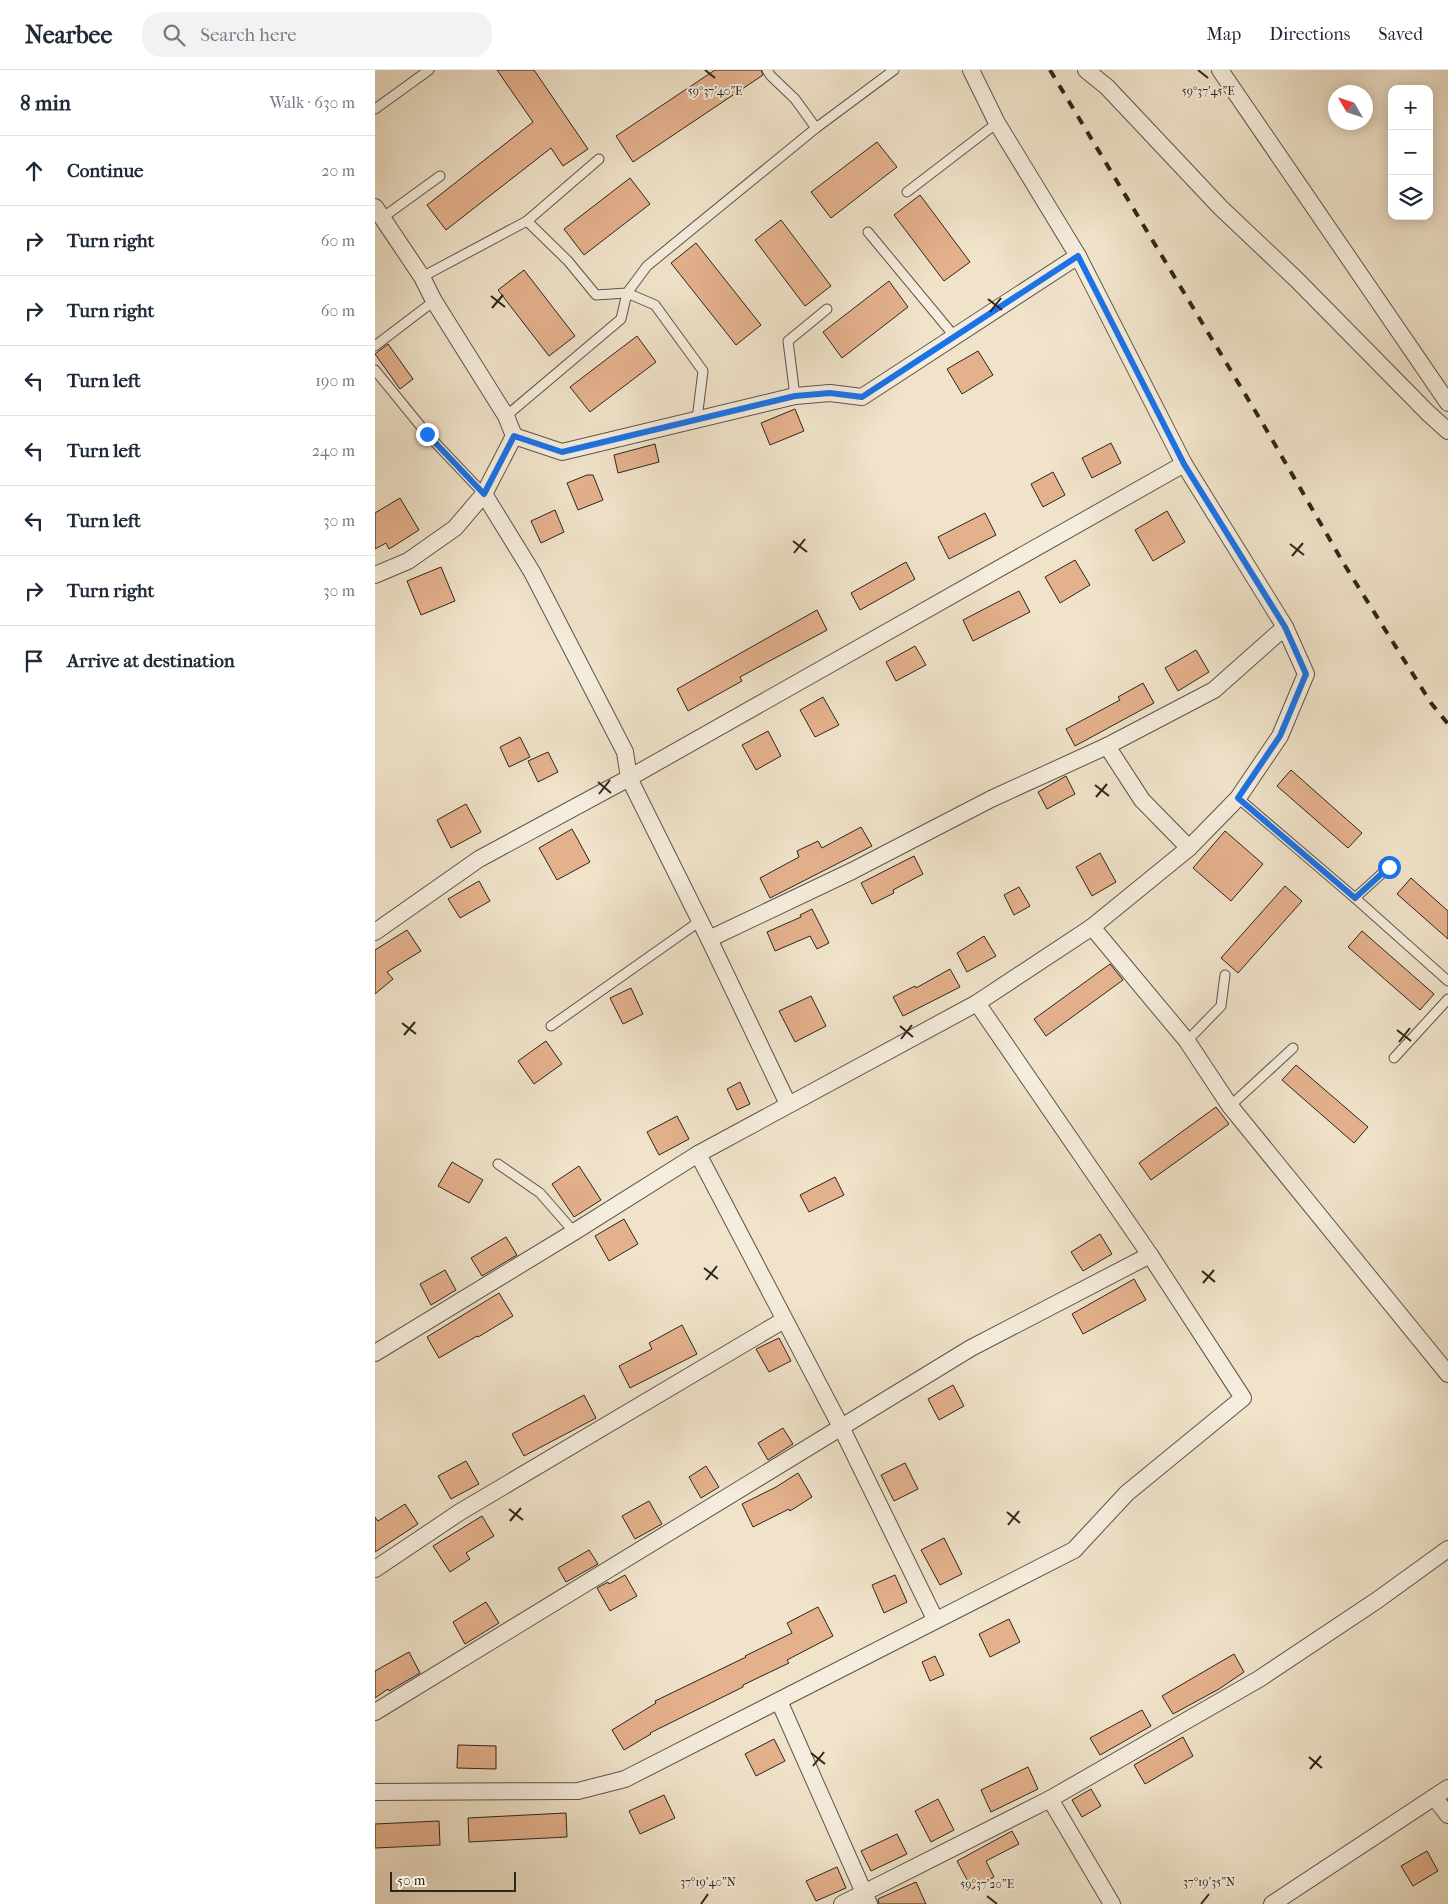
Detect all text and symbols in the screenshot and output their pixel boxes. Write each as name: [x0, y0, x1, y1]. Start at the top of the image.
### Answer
search box: [142, 12, 492, 57]
text: Nearbee: [25, 21, 112, 49]
icon: search: [160, 21, 188, 49]
text: Search here: [200, 24, 297, 46]
text: Map: [1207, 24, 1241, 45]
text: Directions: [1269, 24, 1350, 45]
text: Saved: [1378, 24, 1423, 45]
text: 59°37'40"E: [688, 84, 742, 98]
text: 59°37'45"E: [1181, 84, 1235, 98]
north arrow: [1328, 85, 1373, 130]
map controls: [1388, 85, 1433, 220]
button: +: [1388, 85, 1433, 130]
text: 8 min: [20, 91, 71, 115]
text: Walk · 630 m: [269, 93, 355, 112]
button: −: [1388, 130, 1433, 175]
icon: ahead: [20, 157, 48, 185]
text: Continue: [67, 160, 143, 182]
text: 20 m: [321, 161, 355, 180]
button: layers: [1388, 175, 1433, 220]
icon: right: [20, 227, 48, 255]
text: Turn right: [67, 230, 154, 252]
text: 60 m: [321, 231, 355, 250]
icon: right: [20, 297, 48, 325]
text: Turn right: [67, 300, 154, 322]
text: 60 m: [321, 301, 355, 320]
icon: left: [20, 367, 48, 395]
text: Turn left: [67, 370, 141, 392]
text: 190 m: [315, 371, 355, 390]
route end: [416, 423, 439, 446]
icon: left: [20, 437, 48, 465]
text: Turn left: [67, 440, 141, 462]
text: 240 m: [312, 441, 355, 460]
icon: left: [20, 507, 48, 535]
text: Turn left: [67, 510, 141, 532]
text: 30 m: [323, 511, 355, 530]
icon: right: [20, 577, 48, 605]
text: Turn right: [67, 580, 154, 602]
text: 30 m: [323, 581, 355, 600]
icon: arrive: [20, 647, 48, 675]
text: Arrive at destination: [67, 650, 235, 672]
route start: [1378, 856, 1401, 879]
scale bar: [390, 1869, 516, 1892]
text: 50 m: [397, 1872, 425, 1889]
text: 37°19'40"N: [680, 1875, 736, 1889]
text: 37°19'35"N: [1183, 1875, 1235, 1889]
text: 59°37'20"E: [960, 1877, 1014, 1891]

